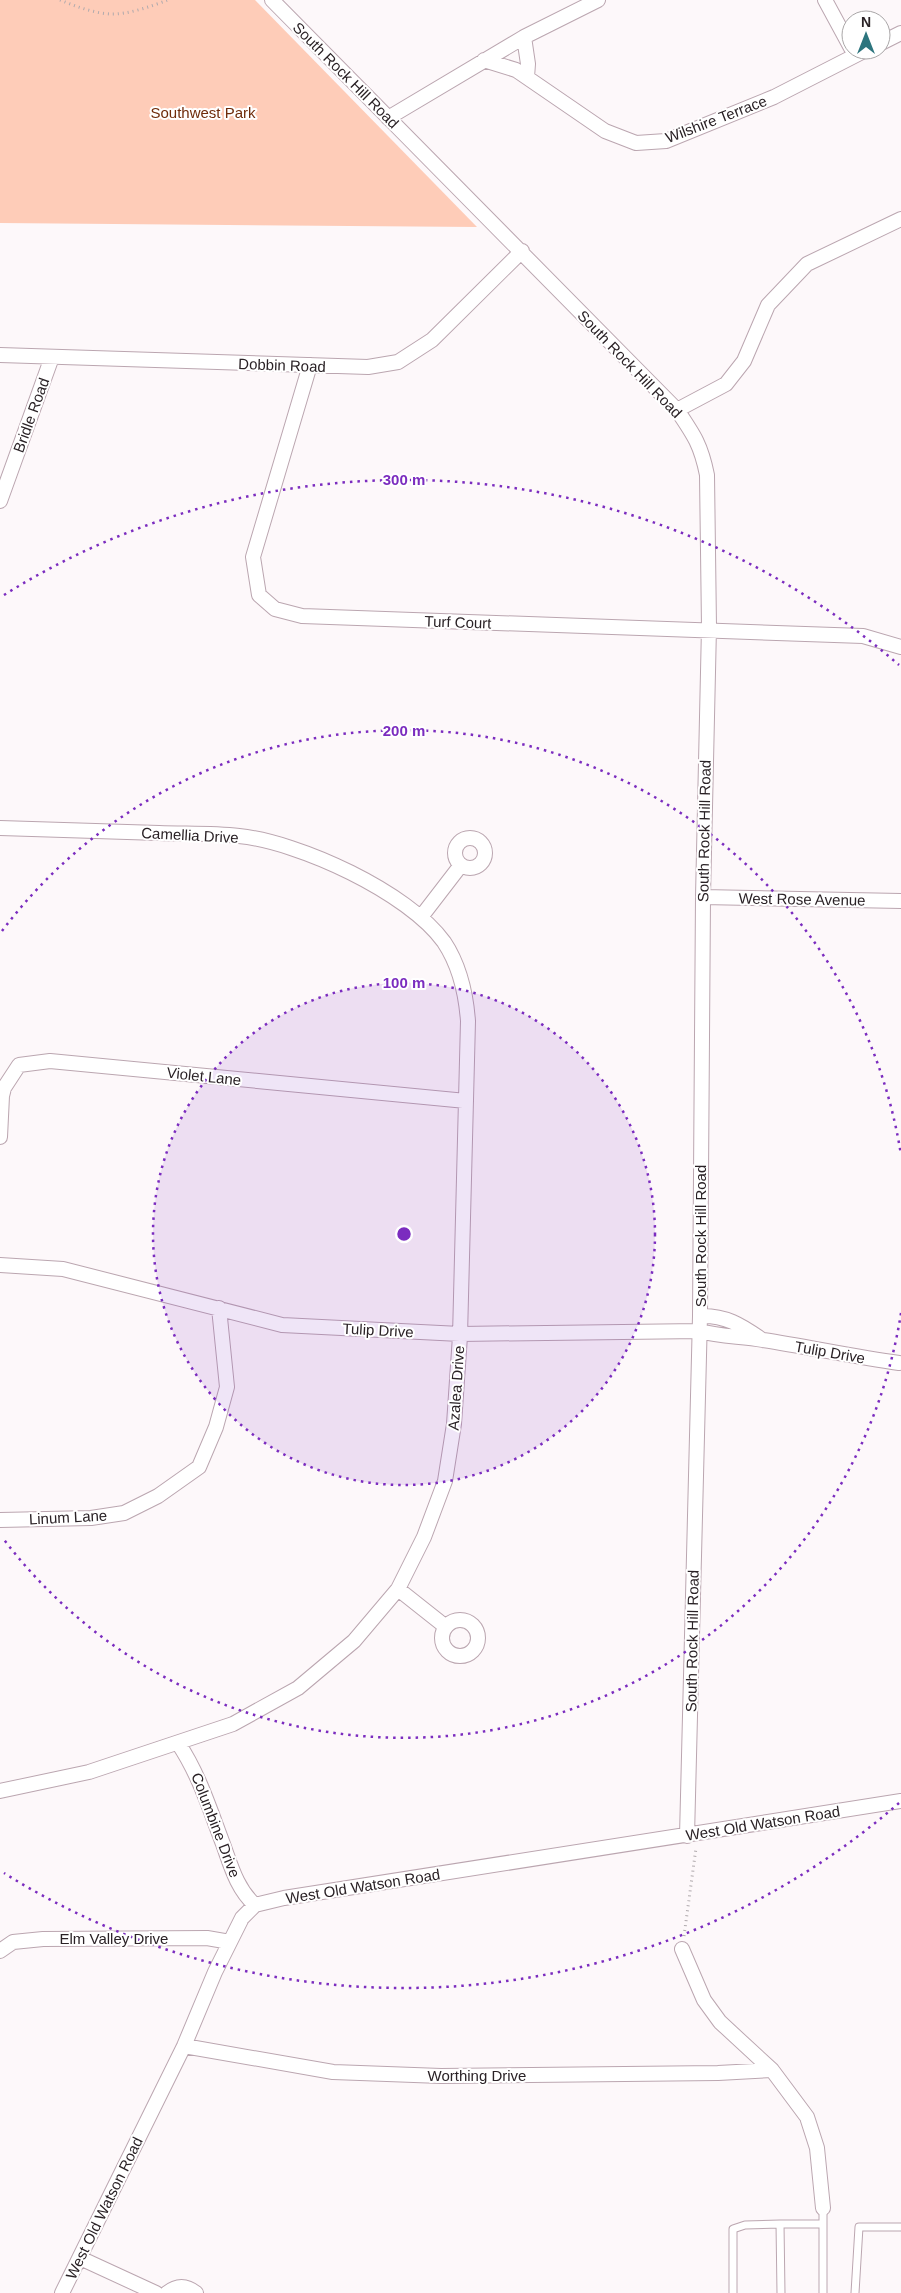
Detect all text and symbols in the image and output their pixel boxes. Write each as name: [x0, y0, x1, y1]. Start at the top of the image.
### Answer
north arrow: [841, 10, 891, 60]
text: N: [861, 14, 871, 30]
street label: South Rock Hill Road: [290, 19, 402, 131]
street label: Wilshire Terrace: [663, 92, 769, 146]
park label: Southwest Park: [150, 104, 256, 121]
street label: South Rock Hill Road: [574, 307, 686, 421]
street label: Dobbin Road: [238, 355, 326, 375]
street label: Bridle Road: [10, 375, 52, 455]
text: 300 m: [383, 471, 425, 488]
street label: Turf Court: [424, 612, 493, 632]
text: 200 m: [383, 722, 425, 739]
street label: South Rock Hill Road: [694, 760, 714, 902]
street label: Camellia Drive: [141, 824, 239, 846]
street label: West Rose Avenue: [738, 889, 866, 909]
text: 100 m: [383, 974, 425, 991]
street label: Violet Lane: [166, 1064, 242, 1088]
street label: South Rock Hill Road: [692, 1165, 709, 1307]
centre of rings: [395, 1225, 413, 1243]
street label: Tulip Drive: [342, 1320, 414, 1340]
street label: Tulip Drive: [793, 1337, 867, 1367]
street label: Azalea Drive: [445, 1345, 467, 1431]
street label: Linum Lane: [28, 1506, 108, 1528]
street label: South Rock Hill Road: [682, 1570, 702, 1712]
street label: Columbine Drive: [188, 1770, 244, 1880]
street label: West Old Watson Road: [685, 1802, 841, 1844]
street label: West Old Watson Road: [285, 1865, 441, 1907]
street label: Elm Valley Drive: [60, 1930, 168, 1947]
street label: Worthing Drive: [428, 2067, 526, 2084]
street label: West Old Watson Road: [62, 2134, 146, 2282]

